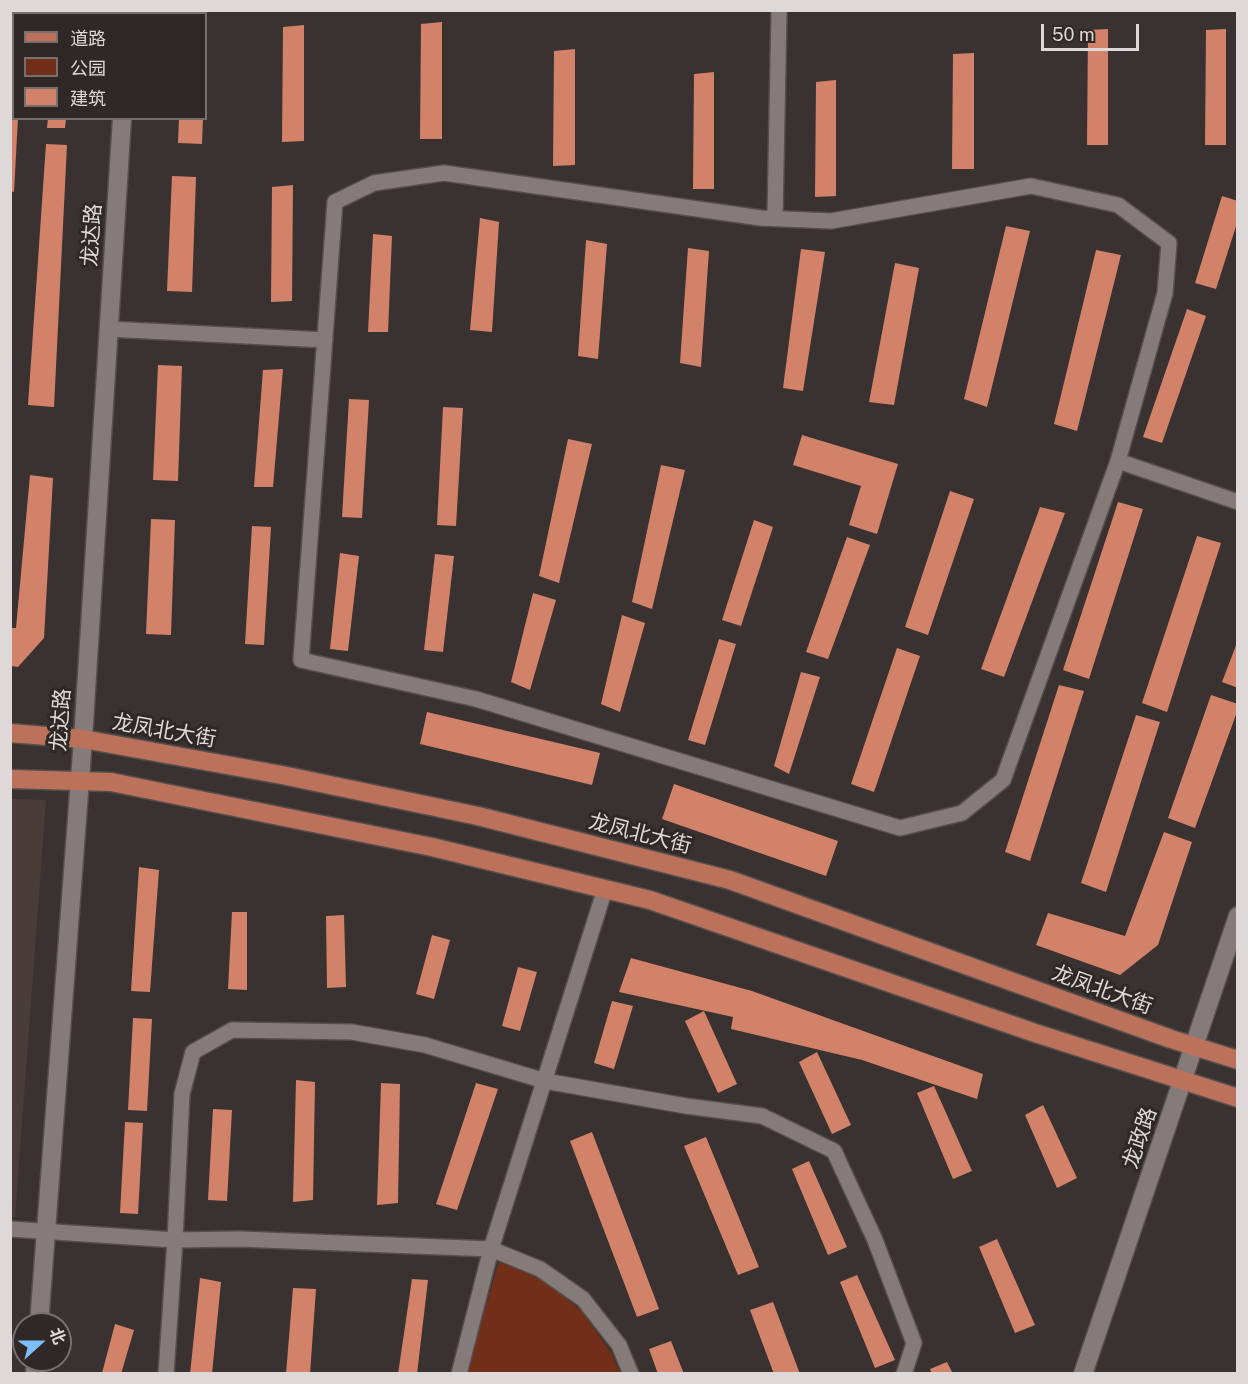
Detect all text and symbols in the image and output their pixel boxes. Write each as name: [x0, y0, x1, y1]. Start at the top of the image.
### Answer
legend: [12, 12, 207, 120]
scale bar: [1044, 12, 1142, 50]
text: 50 m: [1052, 24, 1095, 45]
text: 道路: [70, 28, 106, 49]
text: 公园: [70, 58, 106, 79]
text: 建筑: [70, 88, 106, 109]
street label: 龙达路: [77, 203, 107, 267]
street label: 龙达路: [46, 688, 76, 752]
street label: 龙凤北大街: [110, 709, 218, 753]
street label: 龙凤北大街: [586, 809, 694, 859]
street label: 龙凤北大街: [1048, 960, 1156, 1020]
street label: 龙政路: [1118, 1104, 1162, 1172]
north arrow: [12, 1312, 72, 1372]
text: 北: [46, 1325, 69, 1347]

